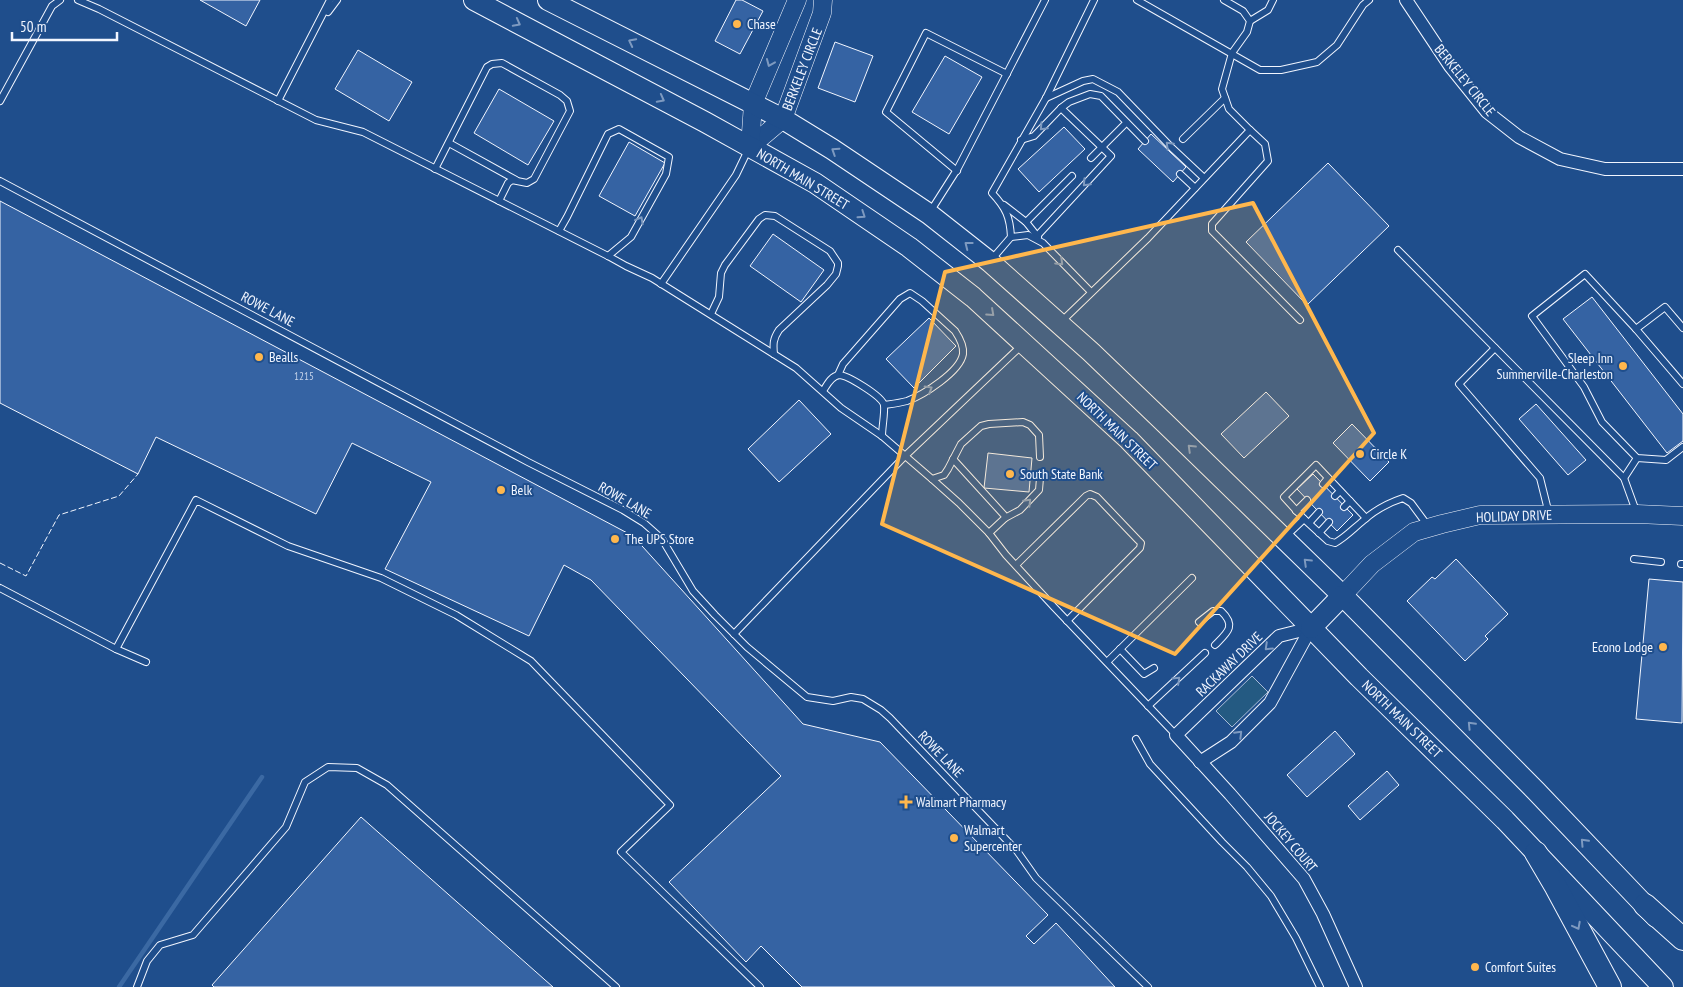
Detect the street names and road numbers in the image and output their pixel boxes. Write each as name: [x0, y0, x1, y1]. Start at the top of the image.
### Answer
street label: BERKELEY CIRCLE: [778, 25, 826, 113]
street label: BERKELEY CIRCLE: [1431, 40, 1499, 120]
street label: NORTH MAIN STREET: [754, 144, 853, 214]
street label: ROWE LANE: [238, 287, 298, 331]
street label: NORTH MAIN STREET: [1073, 388, 1161, 474]
street label: ROWE LANE: [595, 478, 655, 522]
street label: HOLIDAY DRIVE: [1476, 506, 1552, 526]
street label: RACKAWAY DRIVE: [1192, 628, 1266, 700]
street label: NORTH MAIN STREET: [1358, 676, 1446, 762]
street label: ROWE LANE: [914, 727, 968, 781]
street label: JOCKEY COURT: [1260, 808, 1322, 876]

